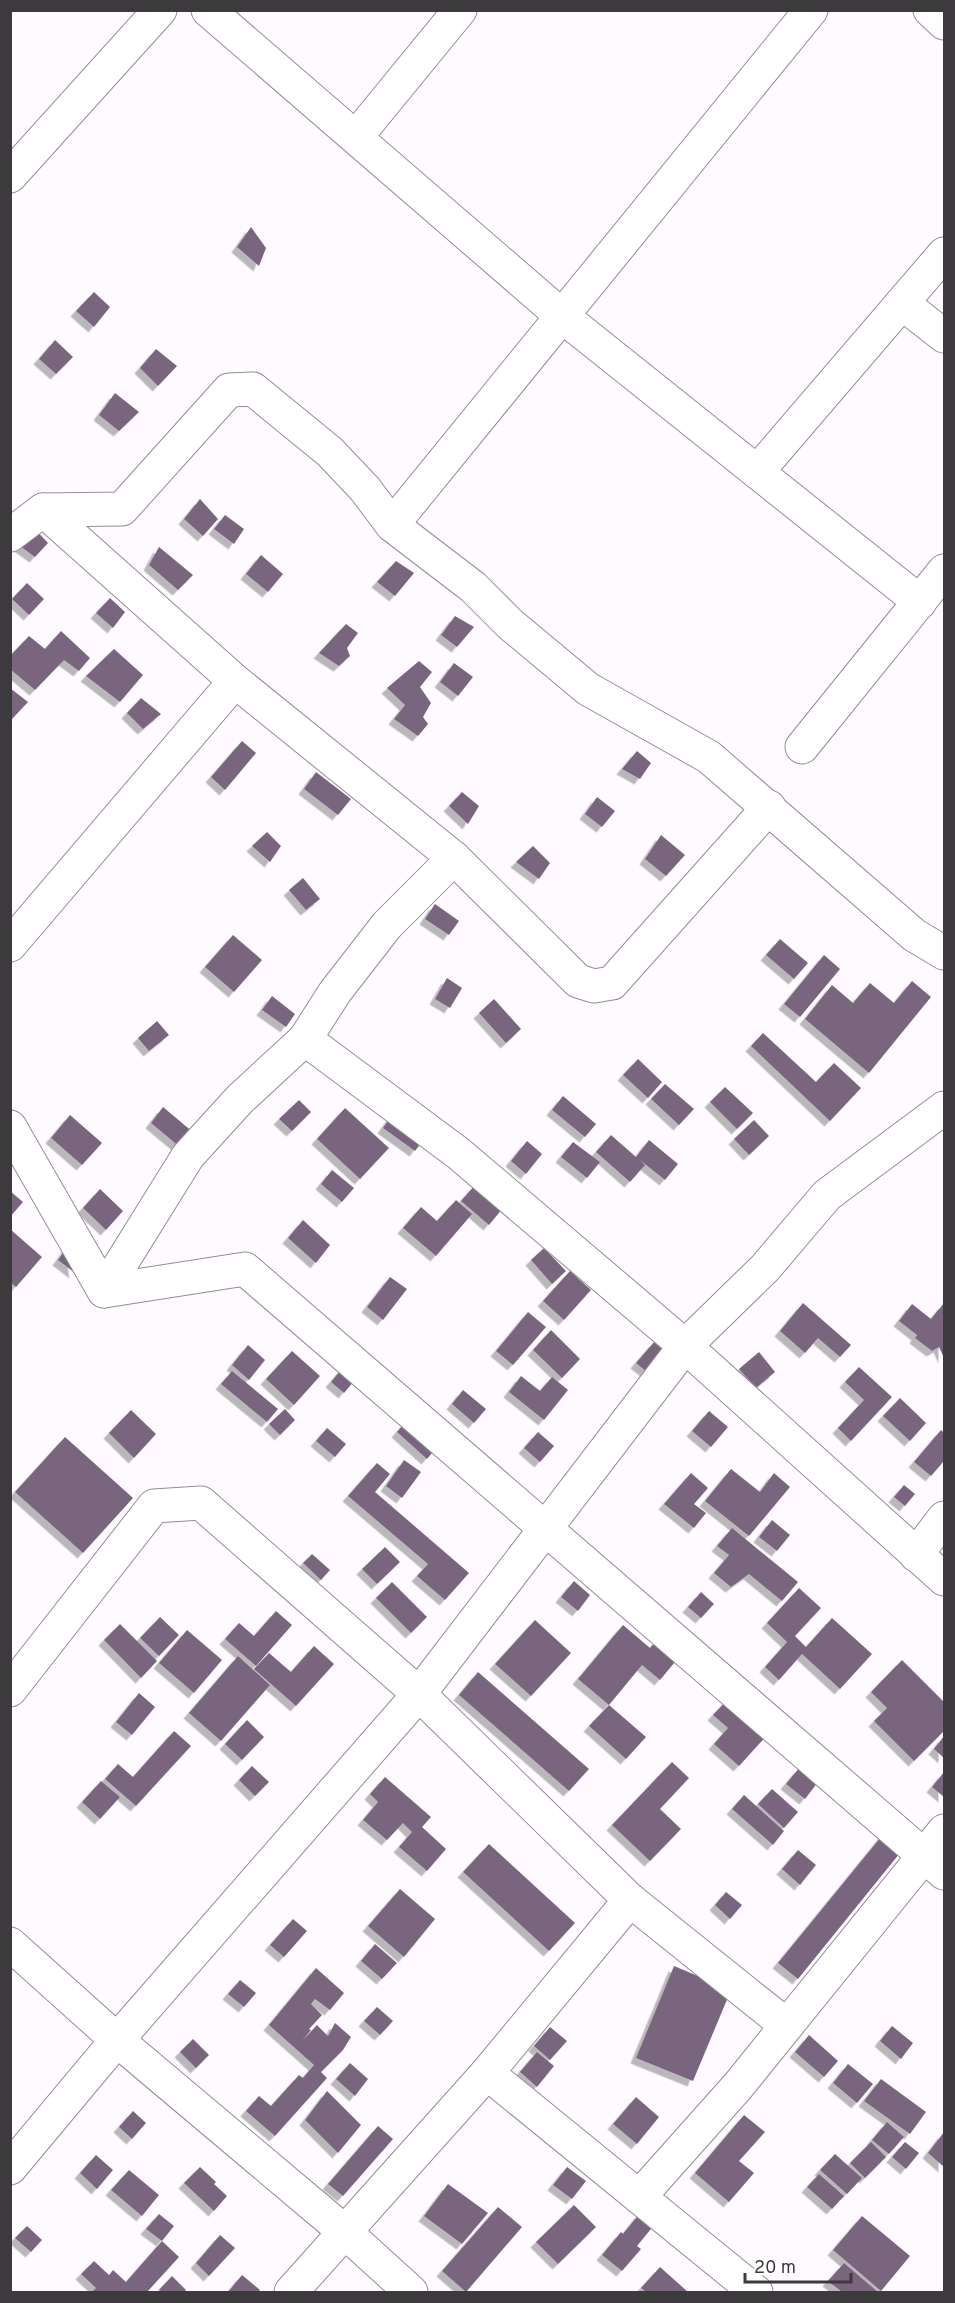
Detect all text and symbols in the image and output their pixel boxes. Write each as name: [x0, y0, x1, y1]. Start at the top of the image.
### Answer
scale bar: [745, 2246, 852, 2284]
text: 20 m: [754, 2257, 796, 2280]

